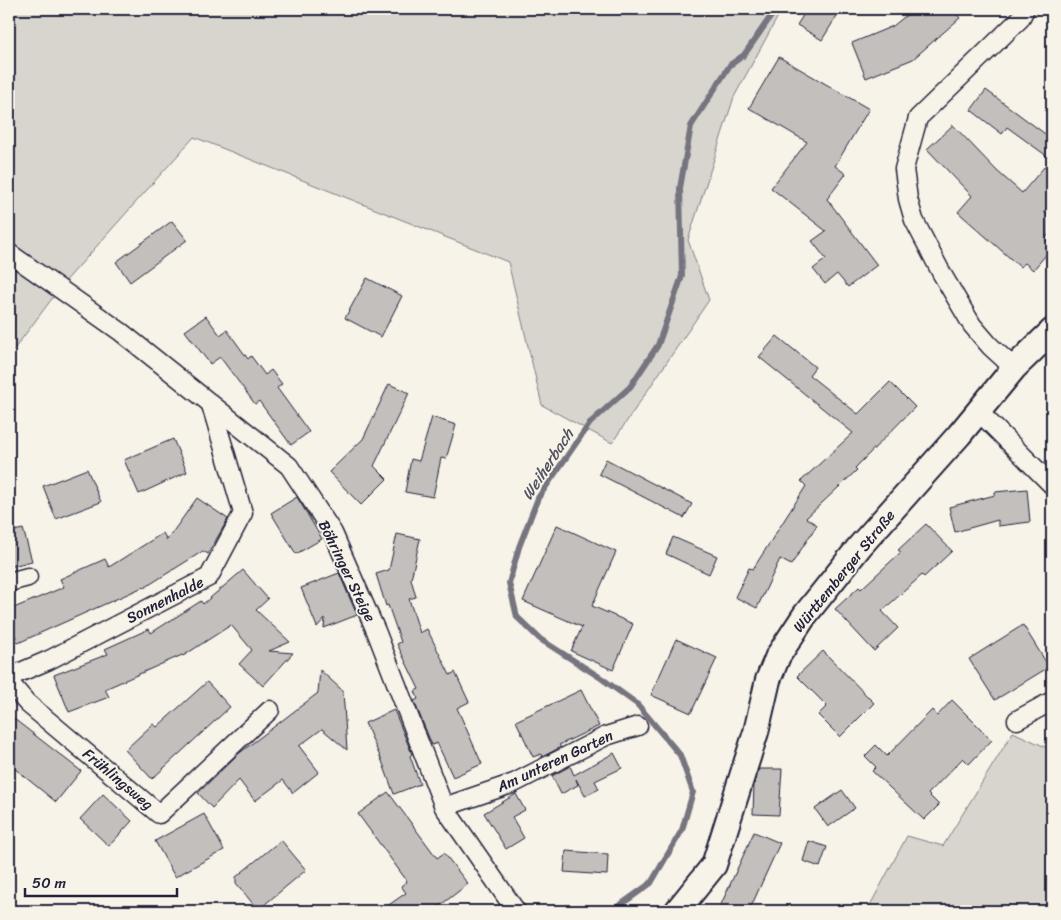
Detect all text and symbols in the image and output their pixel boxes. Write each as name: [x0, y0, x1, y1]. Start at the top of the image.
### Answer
water label: Weiherbach: [513, 421, 582, 506]
street label: Württemberger Straße: [786, 504, 902, 638]
street label: Böhringer Steige: [311, 515, 383, 627]
street label: Sonnenhalde: [122, 569, 209, 631]
street label: Am unteren Garten: [492, 723, 618, 800]
street label: Frühlingsweg: [77, 741, 160, 817]
scale bar: [25, 865, 178, 897]
text: 50 m: [32, 870, 67, 896]

